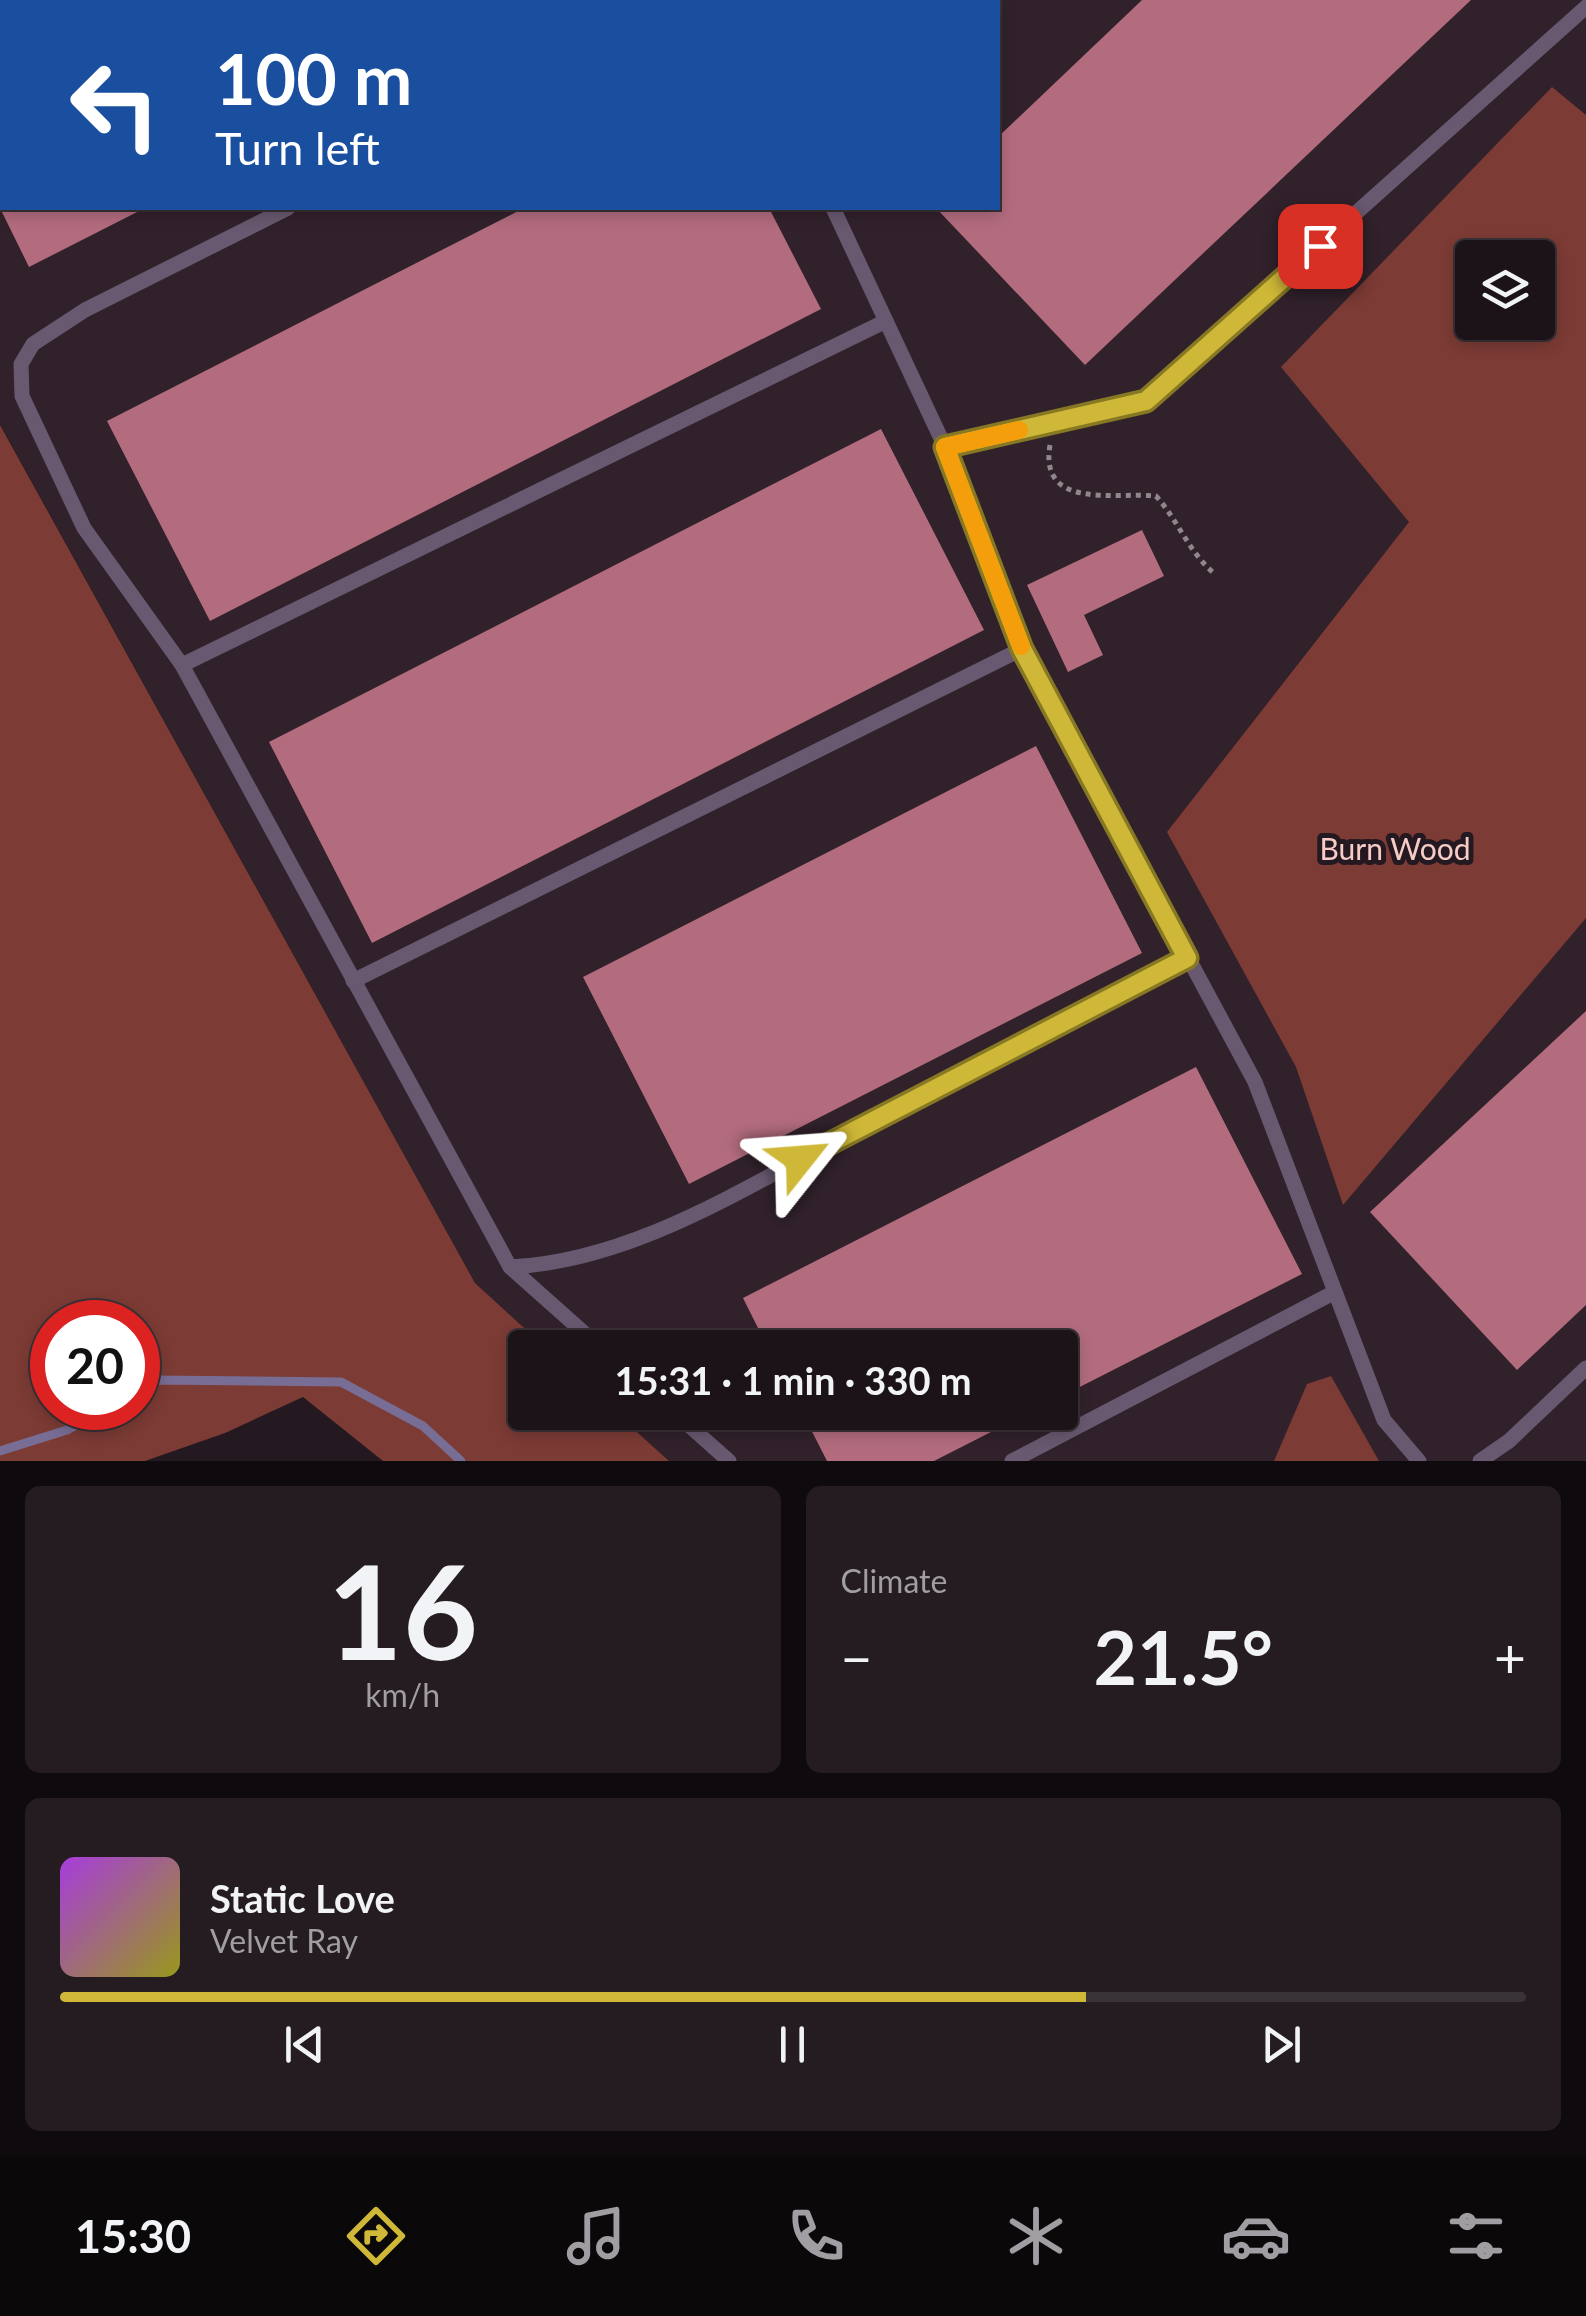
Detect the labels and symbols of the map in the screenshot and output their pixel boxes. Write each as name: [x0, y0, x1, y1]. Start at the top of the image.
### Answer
pin: [1278, 204, 1363, 289]
park label: Burn Wood: [1320, 830, 1470, 866]
position arrow: [748, 1107, 852, 1211]
speed limit sign: 20: [30, 1300, 160, 1430]

